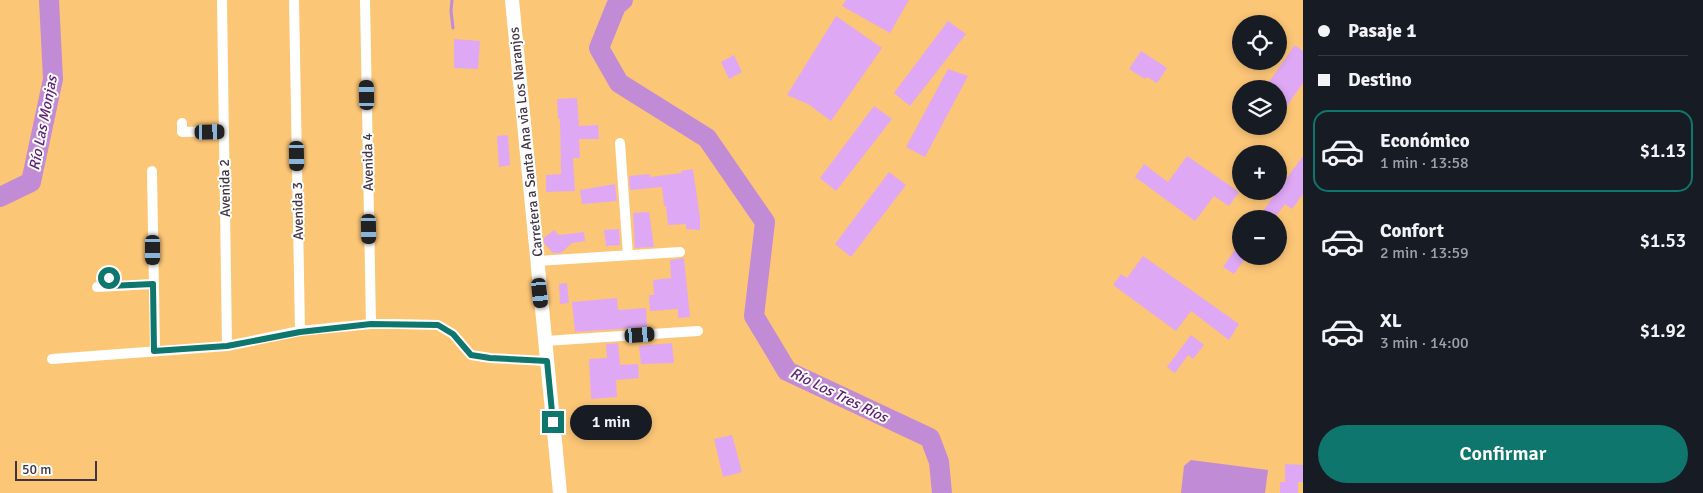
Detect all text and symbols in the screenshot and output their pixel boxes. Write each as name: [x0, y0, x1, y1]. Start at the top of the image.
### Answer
map controls: [1232, 15, 1287, 265]
button: locate: [1232, 15, 1287, 70]
text: Pasaje 1: [1348, 19, 1416, 43]
street label: Carretera a Santa Ana via Los Naranjos: [505, 26, 547, 258]
text: Destino: [1348, 68, 1412, 92]
water label: Río Las Monjas: [25, 73, 61, 172]
car: [359, 80, 374, 110]
button: layers: [1232, 80, 1287, 135]
car: [194, 124, 225, 140]
icon: car: [1320, 129, 1365, 174]
text: Económico: [1380, 129, 1470, 153]
street label: Avenida 4: [359, 132, 377, 191]
text: $1.13: [1640, 139, 1686, 163]
car: [289, 141, 304, 171]
button: +: [1232, 145, 1287, 200]
text: 1 min · 13:58: [1380, 153, 1469, 173]
street label: Avenida 2: [216, 159, 234, 217]
street label: Avenida 3: [289, 182, 307, 240]
button: −: [1232, 210, 1287, 265]
car: [361, 214, 376, 244]
icon: car: [1320, 219, 1365, 264]
text: Confort: [1380, 219, 1444, 243]
text: $1.53: [1640, 229, 1686, 253]
car: [145, 235, 160, 265]
text: 2 min · 13:59: [1380, 243, 1469, 263]
route start: [98, 267, 120, 289]
car: [530, 277, 549, 309]
icon: car: [1320, 309, 1365, 354]
text: XL: [1380, 309, 1402, 333]
text: $1.92: [1640, 319, 1686, 343]
car: [624, 326, 655, 344]
text: 3 min · 14:00: [1380, 333, 1469, 353]
water label: Río Los Tres Ríos: [787, 364, 892, 427]
callout: 1 min: [570, 404, 653, 440]
route end: [542, 411, 564, 433]
text: 1 min: [592, 412, 630, 432]
button: Confirmar: [1318, 425, 1688, 483]
scale bar: [15, 458, 98, 481]
text: 50 m: [22, 461, 51, 478]

